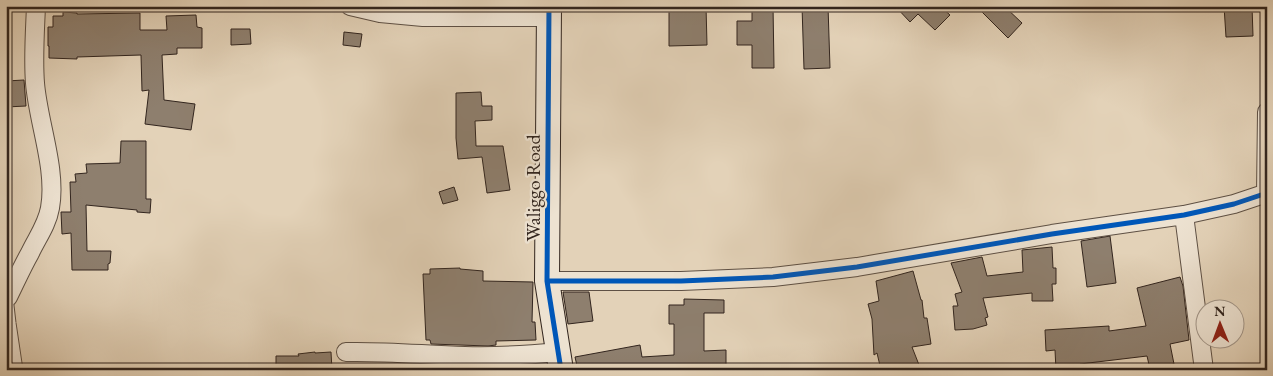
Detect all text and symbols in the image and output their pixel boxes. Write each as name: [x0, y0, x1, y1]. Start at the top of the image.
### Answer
street label: Waliggo Road: [520, 134, 546, 242]
north arrow: [1196, 298, 1246, 348]
text: N: [1214, 302, 1226, 320]

